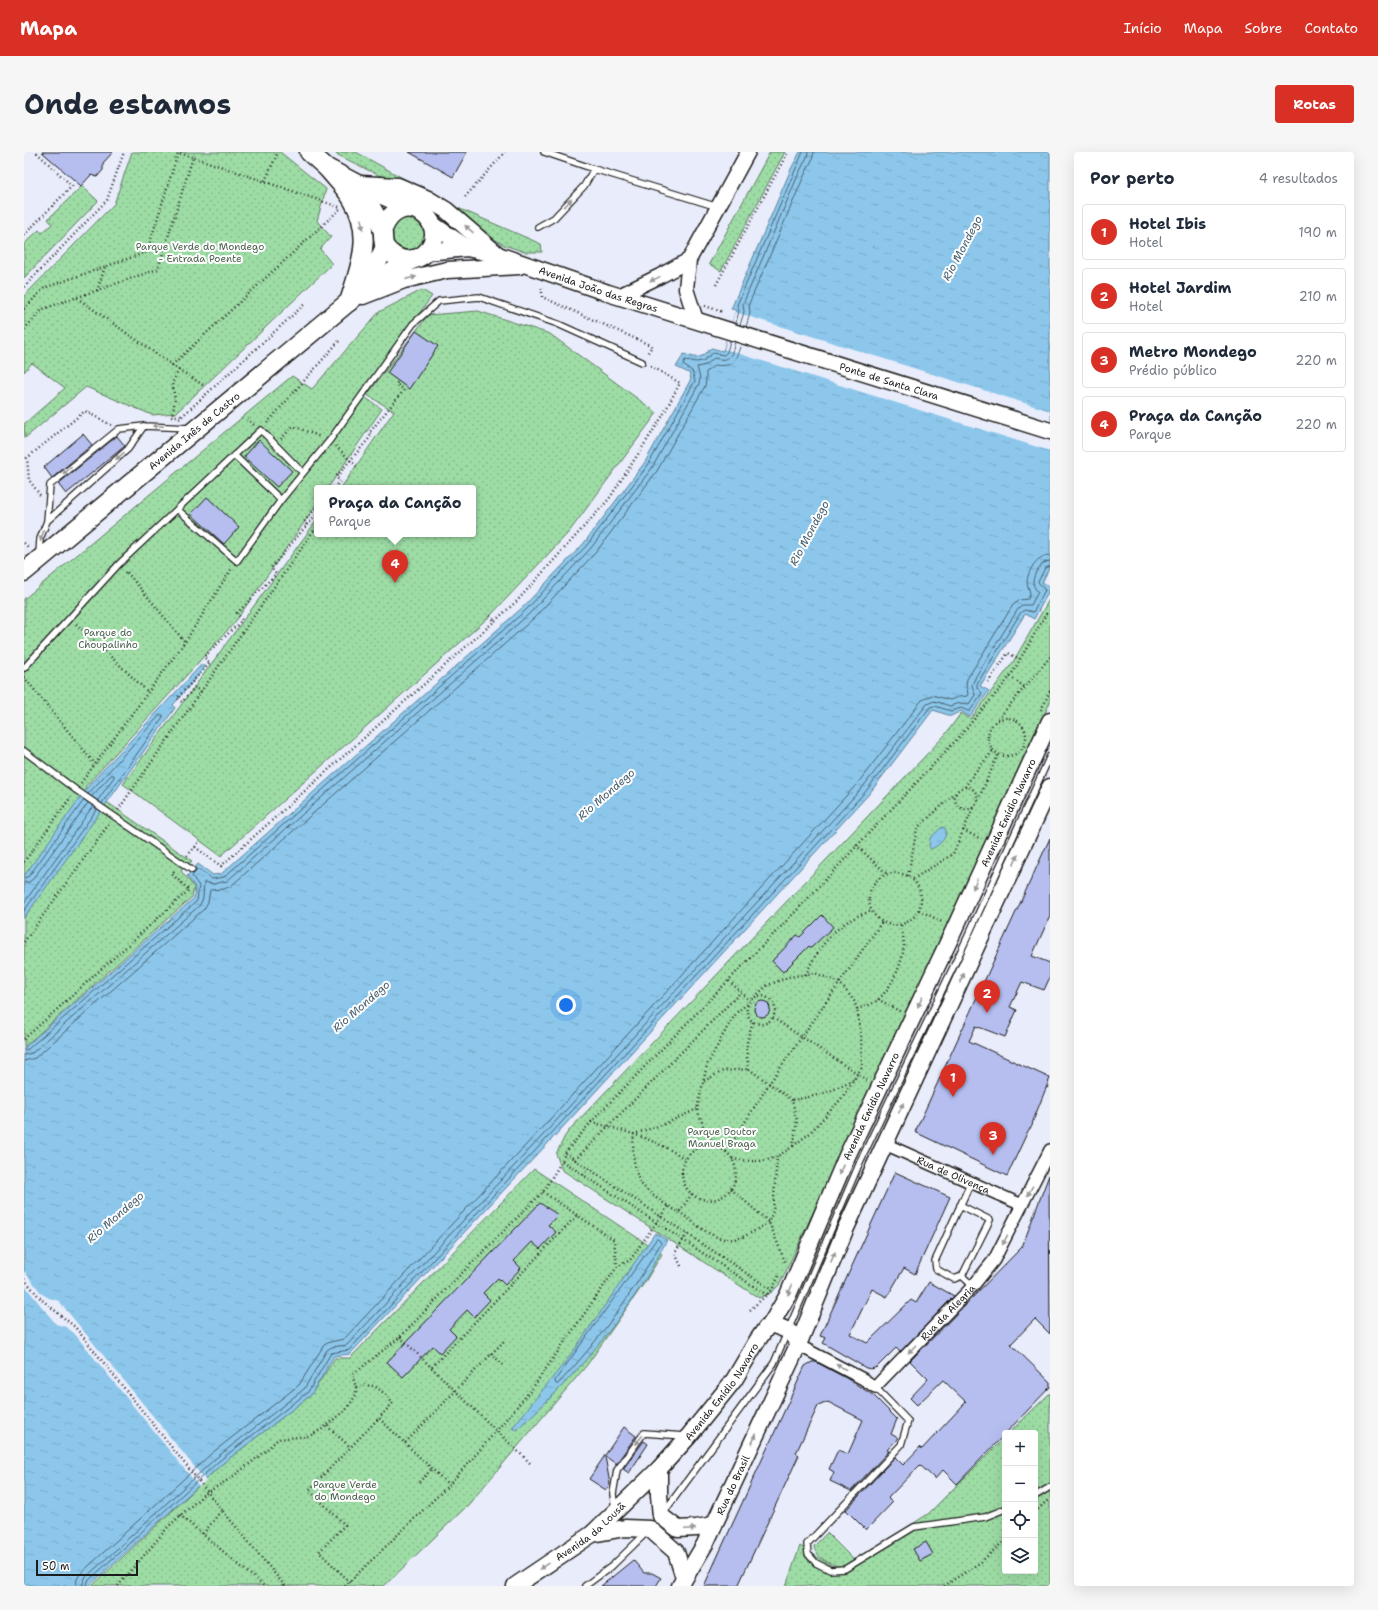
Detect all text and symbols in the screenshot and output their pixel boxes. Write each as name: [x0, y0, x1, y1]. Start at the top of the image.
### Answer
text: Mapa: [20, 16, 77, 41]
text: Início: [1123, 19, 1162, 37]
text: Mapa: [1184, 19, 1223, 37]
text: Sobre: [1245, 19, 1282, 37]
text: Contato: [1304, 19, 1358, 37]
text: Onde estamos: [24, 85, 231, 123]
button: Rotas: [1275, 85, 1354, 123]
text: Por perto: [1090, 167, 1175, 189]
text: 4 resultados: [1259, 170, 1338, 187]
one-way arrow: [563, 198, 573, 208]
water label: Rio Mondego: [939, 213, 986, 283]
text: Hotel Ibis: [1129, 214, 1206, 234]
one-way arrow: [359, 218, 365, 230]
text: 1: [1101, 224, 1107, 241]
text: 190 m: [1298, 224, 1337, 241]
one-way arrow: [463, 225, 474, 234]
text: Hotel: [1129, 234, 1163, 251]
park label: Parque Verde do Mondego - Entrada Poente: [136, 240, 264, 265]
street label: Avenida João das Regras: [537, 264, 659, 315]
one-way arrow: [405, 274, 417, 280]
one-way arrow: [649, 276, 660, 282]
text: Hotel Jardim: [1129, 278, 1231, 298]
text: 2: [1099, 288, 1109, 305]
text: 210 m: [1299, 288, 1337, 305]
text: Hotel: [1129, 298, 1163, 315]
text: Metro Mondego: [1129, 342, 1257, 362]
text: 3: [1099, 352, 1109, 369]
text: 220 m: [1295, 352, 1337, 369]
street label: Ponte de Santa Clara: [838, 360, 941, 403]
text: Prédio público: [1129, 362, 1217, 379]
street label: Avenida Inês de Castro: [146, 389, 242, 473]
text: Praça da Canção: [1129, 406, 1262, 426]
text: 4: [1099, 416, 1109, 433]
text: 220 m: [1295, 416, 1337, 433]
one-way arrow: [152, 423, 164, 430]
text: Parque: [1129, 426, 1172, 443]
one-way arrow: [115, 452, 125, 461]
one-way arrow: [62, 467, 73, 476]
popup: [314, 485, 476, 537]
text: Praça da Canção: [328, 493, 462, 513]
water label: Rio Mondego: [786, 498, 833, 568]
text: Parque: [328, 513, 371, 530]
one-way arrow: [39, 530, 45, 542]
pin: 4: [382, 550, 408, 583]
park label: Parque do Choupalinho: [78, 626, 138, 651]
street label: Avenida Emídio Navarro: [978, 757, 1039, 869]
water label: Rio Mondego: [574, 765, 638, 823]
one-way arrow: [1014, 853, 1020, 865]
one-way arrow: [972, 878, 978, 890]
one-way arrow: [959, 972, 965, 983]
water label: Rio Mondego: [329, 977, 393, 1035]
pin: 2: [974, 980, 1000, 1013]
your location: [556, 995, 576, 1015]
one-way arrow: [917, 996, 923, 1007]
street label: Avenida Emídio Navarro: [840, 1050, 902, 1162]
pin: 1: [940, 1064, 966, 1097]
one-way arrow: [898, 1103, 904, 1114]
pin: 3: [980, 1122, 1006, 1155]
park label: Parque Doutor Manuel Braga: [687, 1125, 757, 1150]
street label: Rua de Olivença: [915, 1153, 992, 1197]
one-way arrow: [838, 1165, 844, 1176]
one-way arrow: [1027, 1185, 1034, 1196]
water label: Rio Mondego: [83, 1188, 147, 1246]
one-way arrow: [1001, 1234, 1008, 1246]
one-way arrow: [831, 1251, 837, 1263]
street label: Rua da Alegria: [918, 1281, 979, 1343]
one-way arrow: [787, 1284, 793, 1295]
street label: Avenida Emídio Navarro: [682, 1341, 761, 1443]
one-way arrow: [907, 1344, 917, 1354]
one-way arrow: [836, 1364, 847, 1370]
map controls: [1002, 1430, 1038, 1574]
button: +: [1002, 1430, 1038, 1466]
one-way arrow: [751, 1433, 757, 1445]
one-way arrow: [635, 1434, 643, 1445]
street label: Rua do Brasil: [714, 1453, 753, 1517]
button: −: [1002, 1466, 1038, 1502]
park label: Parque Verde do Mondego: [313, 1478, 377, 1503]
street label: Avenida da Lousã: [553, 1499, 629, 1564]
button: locate: [1002, 1502, 1038, 1538]
one-way arrow: [684, 1525, 696, 1532]
button: layers: [1002, 1538, 1038, 1574]
scale bar: [36, 1558, 138, 1577]
text: 50 m: [42, 1559, 70, 1574]
one-way arrow: [539, 1562, 549, 1570]

